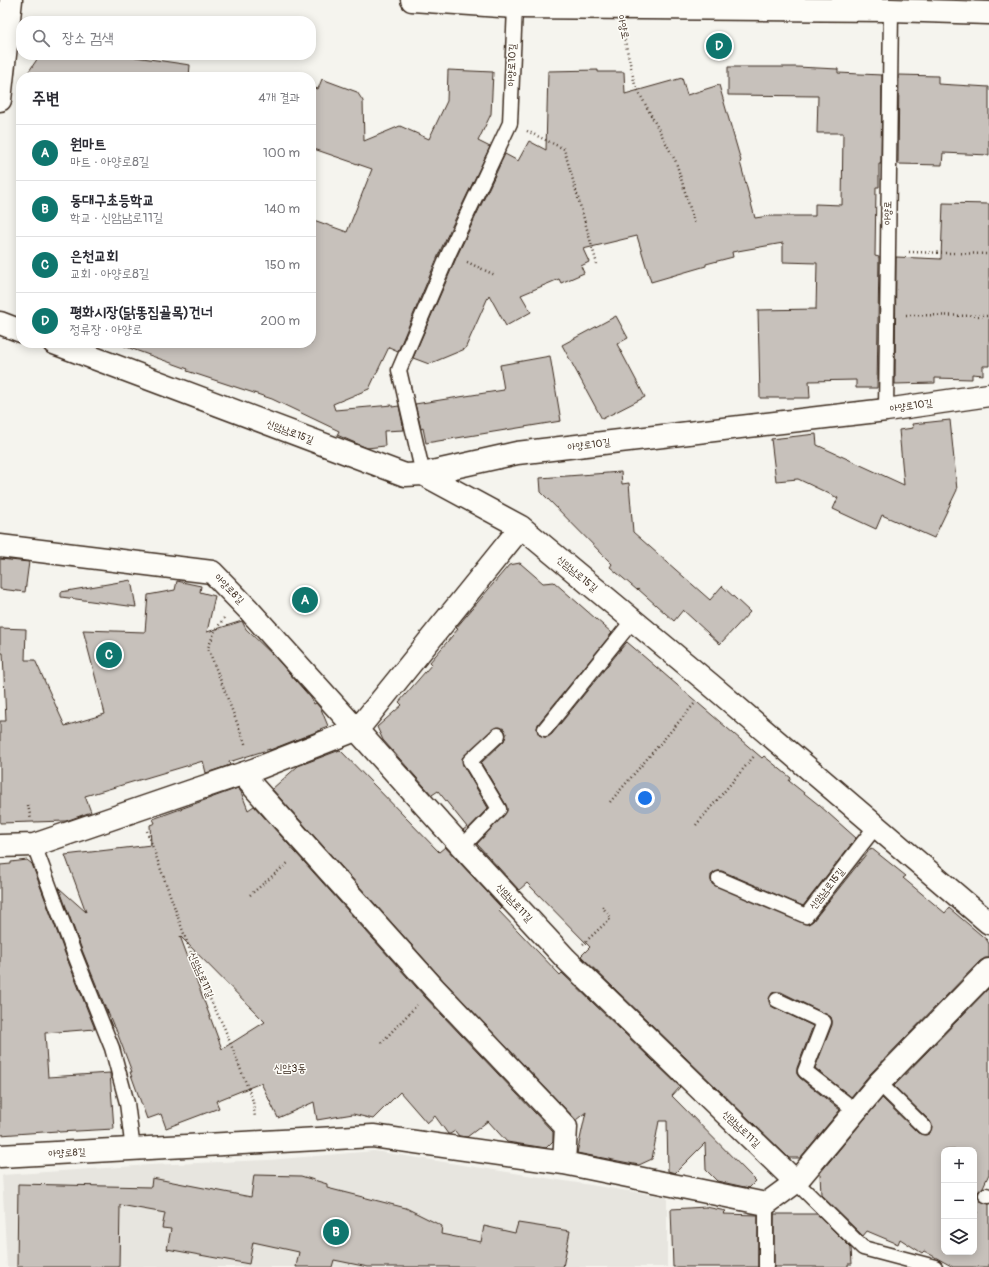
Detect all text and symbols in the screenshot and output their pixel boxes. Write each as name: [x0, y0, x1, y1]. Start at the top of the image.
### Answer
street label: 아양로: [615, 14, 631, 40]
search box: [16, 16, 316, 60]
icon: search: [30, 27, 52, 49]
text: 장소 검색: [62, 29, 114, 48]
pin: D: [706, 31, 732, 61]
street label: 아양로10길: [505, 43, 519, 87]
text: 주변: [32, 88, 59, 109]
text: 4개 결과: [258, 90, 300, 106]
text: 원마트: [70, 135, 106, 154]
text: A: [41, 145, 49, 161]
text: 100 m: [263, 145, 300, 161]
text: 마트 · 아양로8길: [70, 154, 149, 170]
text: 동대구초등학교: [70, 191, 155, 210]
text: B: [41, 201, 49, 217]
text: 140 m: [264, 201, 300, 217]
street label: 아양로: [882, 201, 894, 225]
text: 학교 · 신암남로11길: [70, 210, 163, 226]
text: 은천교회: [70, 247, 118, 266]
text: C: [41, 257, 49, 273]
text: 150 m: [265, 257, 300, 273]
text: 교회 · 아양로8길: [70, 266, 149, 282]
text: 평화시장(닭똥집골목)건너: [70, 303, 213, 322]
text: D: [41, 313, 49, 329]
text: 200 m: [261, 313, 300, 329]
text: 정류장 · 아양로: [70, 322, 143, 338]
street label: 아양로10길: [889, 397, 933, 415]
street label: 신암남로15길: [265, 418, 315, 446]
street label: 아양로10길: [567, 436, 611, 454]
street label: 신암남로15길: [554, 553, 600, 595]
street label: 아양로8길: [212, 571, 246, 607]
pin: A: [292, 585, 318, 615]
pin: C: [96, 640, 122, 670]
your location: [635, 788, 655, 808]
street label: 신암남로15길: [807, 866, 847, 912]
street label: 신암남로11길: [493, 881, 535, 925]
street label: 신암남로11길: [186, 951, 216, 999]
district label: 신암3동: [274, 1062, 306, 1075]
street label: 신암남로11길: [720, 1108, 762, 1150]
street label: 아양로8길: [48, 1146, 86, 1160]
map controls: [941, 1147, 977, 1255]
button: +: [941, 1147, 977, 1183]
button: −: [941, 1183, 977, 1219]
pin: B: [323, 1217, 349, 1247]
button: layers: [941, 1219, 977, 1255]

